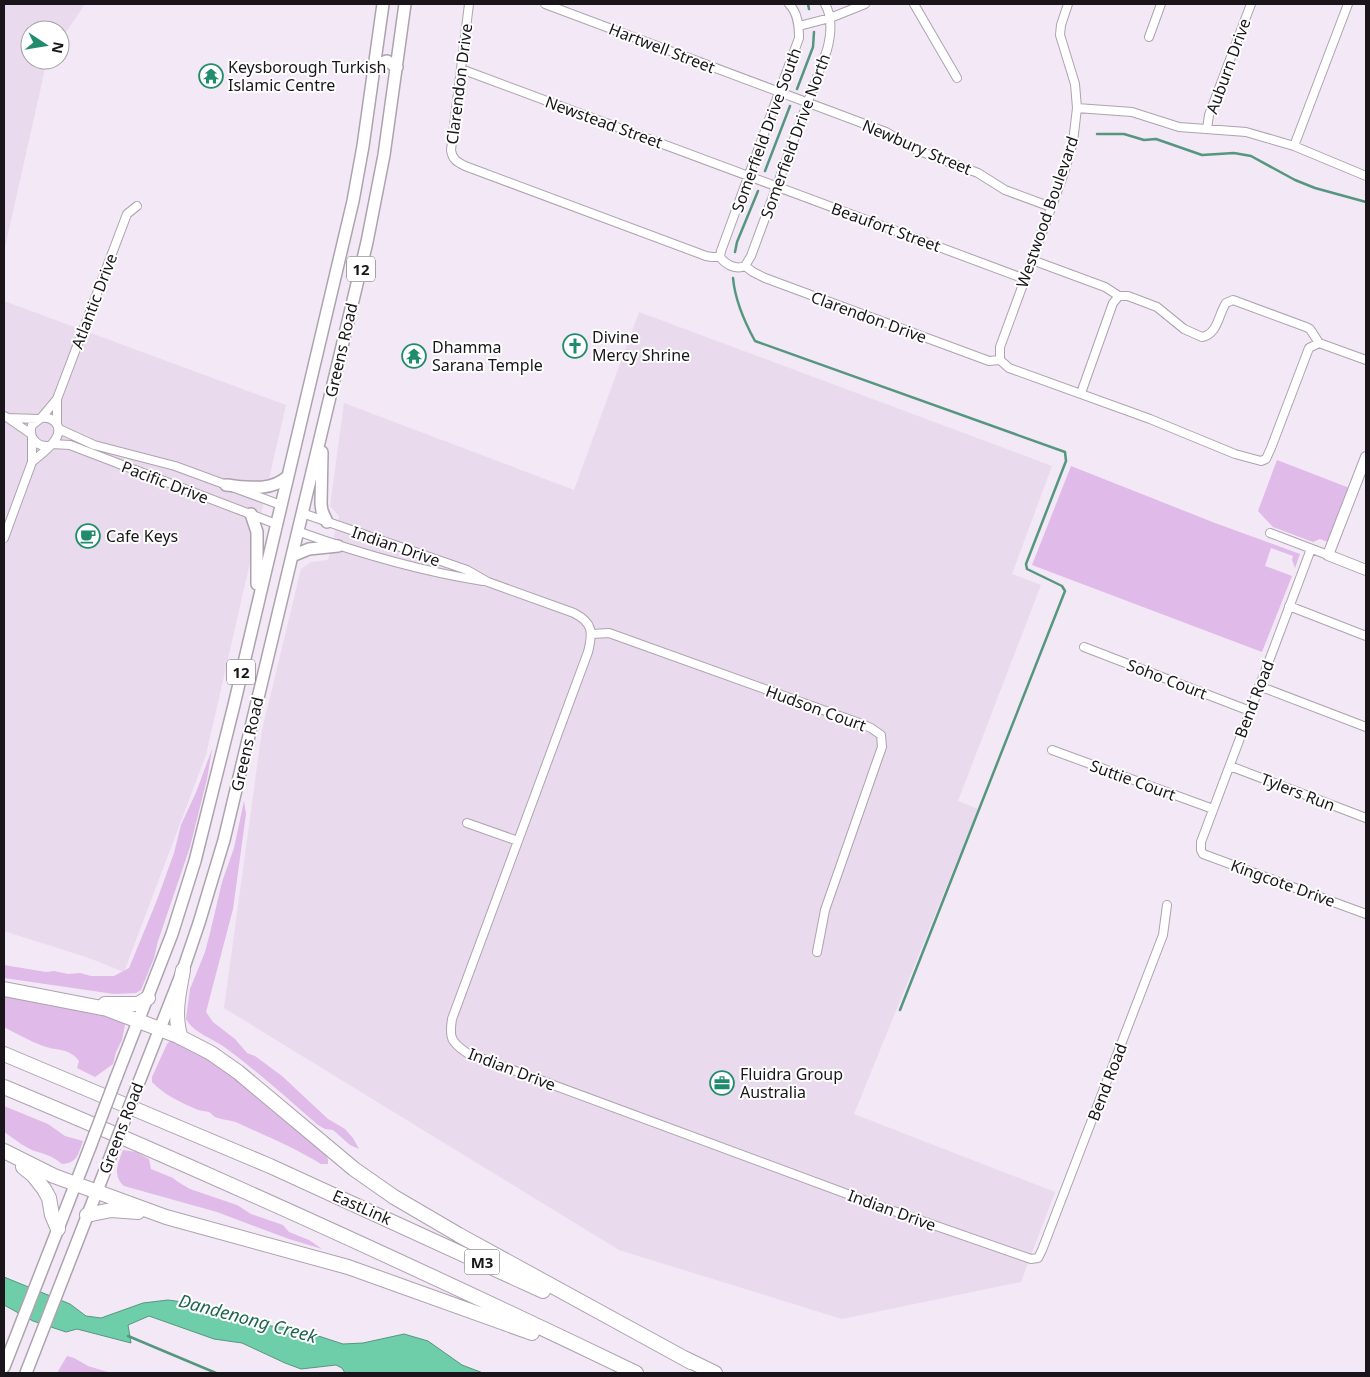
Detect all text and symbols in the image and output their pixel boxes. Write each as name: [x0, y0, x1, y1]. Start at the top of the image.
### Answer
street label: Auburn Drive: [1201, 15, 1255, 117]
street label: Hartwell Street: [606, 18, 718, 78]
north arrow: [20, 20, 70, 70]
street label: Clarendon Drive: [441, 22, 477, 146]
text: N: [48, 40, 69, 55]
street label: Somerfield Drive South: [726, 45, 806, 215]
street label: Somerfield Drive North: [755, 51, 835, 221]
place label: Keysborough Turkish Islamic Centre: [228, 56, 387, 96]
temple icon: Keysborough Turkish Islamic Centre: [198, 63, 224, 89]
street label: Newstead Street: [542, 91, 666, 154]
street label: Newbury Street: [859, 114, 975, 180]
street label: Westwood Boulevard: [1011, 133, 1083, 291]
street label: Beaufort Street: [828, 197, 944, 257]
street label: Atlantic Drive: [66, 250, 122, 352]
road number: 12: [347, 256, 375, 282]
street label: Clarendon Drive: [808, 286, 930, 348]
street label: Greens Road: [319, 301, 363, 399]
place label: Divine Mercy Shrine: [592, 326, 690, 366]
church icon: Divine Mercy Shrine: [562, 333, 588, 359]
place label: Dhamma Sarana Temple: [432, 336, 543, 376]
temple icon: Dhamma Sarana Temple: [401, 343, 427, 369]
street label: Pacific Drive: [118, 455, 212, 509]
street label: Indian Drive: [349, 521, 443, 571]
cafe icon: Cafe Keys: [75, 523, 101, 549]
place label: Cafe Keys: [106, 525, 178, 547]
street label: Soho Court: [1124, 654, 1210, 704]
street label: Bend Road: [1229, 657, 1279, 741]
road number: 12: [227, 660, 255, 684]
street label: Hudson Court: [763, 680, 869, 736]
street label: Greens Road: [225, 695, 269, 793]
street label: Suttie Court: [1087, 754, 1179, 806]
street label: Tylers Run: [1258, 768, 1338, 816]
street label: Kingcote Drive: [1228, 854, 1338, 912]
street label: Bend Road: [1082, 1040, 1132, 1124]
street label: Indian Drive: [465, 1042, 559, 1096]
place label: Fluidra Group Australia: [740, 1063, 843, 1103]
office icon: Fluidra Group Australia: [709, 1070, 735, 1096]
street label: Greens Road: [94, 1079, 148, 1177]
street label: EastLink: [329, 1184, 395, 1230]
street label: Indian Drive: [845, 1184, 939, 1236]
road number: M3: [464, 1250, 500, 1274]
water label: Dandenong Creek: [176, 1288, 321, 1348]

